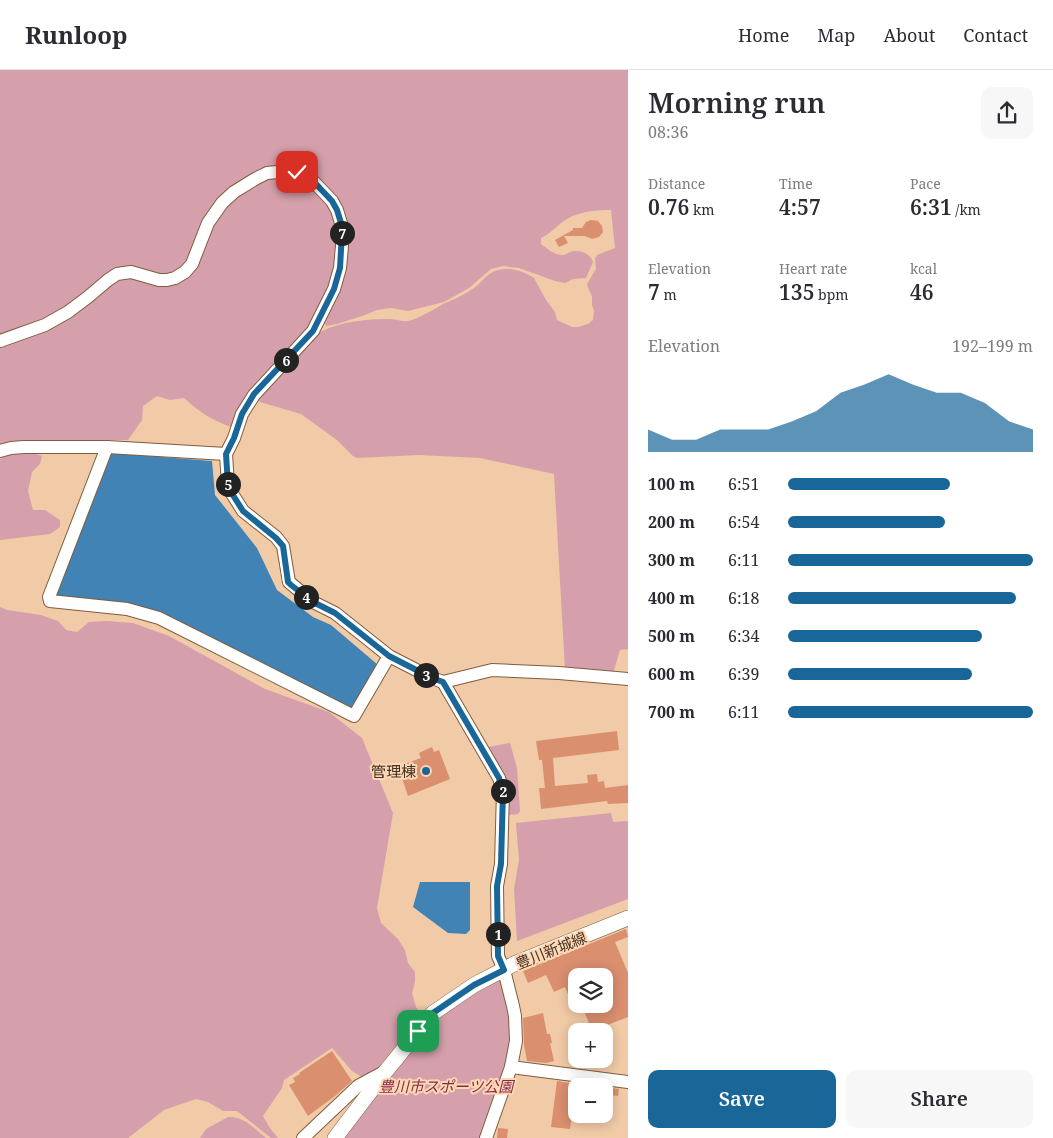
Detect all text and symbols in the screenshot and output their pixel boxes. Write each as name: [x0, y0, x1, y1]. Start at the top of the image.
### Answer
text: Runloop: [25, 18, 128, 51]
text: Home: [738, 23, 789, 47]
text: Map: [817, 23, 855, 47]
text: About: [883, 23, 935, 47]
text: Contact: [963, 23, 1028, 47]
text: Morning run: [648, 83, 825, 121]
button: share: [981, 87, 1033, 139]
text: 08:36: [648, 121, 688, 143]
pin: [276, 151, 318, 193]
icon: check: [283, 158, 311, 186]
text: Distance: [648, 174, 705, 193]
text: Time: [779, 174, 813, 193]
text: Pace: [910, 174, 941, 193]
text: 0.76: [648, 193, 689, 221]
text: 4:57: [779, 193, 821, 221]
text: 6:31: [910, 193, 952, 221]
text: km: [689, 200, 714, 219]
text: /km: [952, 200, 981, 219]
pin: 7: [330, 220, 354, 246]
text: 7: [339, 224, 346, 243]
text: Elevation: [648, 259, 711, 278]
text: Heart rate: [779, 259, 847, 278]
text: kcal: [910, 259, 937, 278]
text: 7: [648, 278, 660, 306]
text: 135: [779, 278, 814, 306]
text: 46: [910, 278, 934, 306]
text: m: [660, 285, 677, 304]
text: bpm: [814, 285, 849, 304]
text: Elevation: [648, 335, 720, 357]
text: 192–199 m: [952, 335, 1033, 357]
pin: 6: [274, 348, 298, 372]
text: 6: [283, 351, 290, 370]
pin: 5: [216, 472, 240, 496]
text: 100 m: [648, 473, 695, 495]
text: 6:51: [728, 473, 759, 495]
text: 5: [225, 475, 232, 494]
text: 200 m: [648, 511, 695, 533]
text: 6:54: [728, 511, 759, 533]
text: 300 m: [648, 549, 695, 571]
text: 6:11: [728, 549, 759, 571]
pin: 4: [294, 584, 318, 610]
text: 400 m: [648, 587, 695, 609]
text: 6:18: [728, 587, 759, 609]
text: 4: [303, 588, 310, 607]
text: 500 m: [648, 625, 695, 647]
text: 6:34: [728, 625, 759, 647]
pin: 3: [414, 662, 438, 688]
text: 600 m: [648, 663, 695, 685]
text: 6:39: [728, 663, 759, 685]
text: 3: [423, 666, 430, 685]
text: 700 m: [648, 701, 695, 723]
text: 6:11: [728, 701, 759, 723]
place label: 管理棟: [371, 761, 416, 781]
marker: 管理棟: [420, 765, 432, 777]
pin: 2: [490, 778, 516, 804]
text: 2: [500, 782, 507, 801]
pin: 1: [486, 922, 510, 946]
text: 1: [495, 925, 502, 944]
street label: 豊川新城線: [512, 927, 590, 973]
map controls: [568, 968, 613, 1123]
button: layers: [568, 968, 613, 1013]
pin: [397, 1010, 439, 1052]
icon: arrive: [404, 1017, 432, 1045]
button: +: [568, 1023, 613, 1068]
button: Save: [648, 1070, 836, 1128]
button: Share: [846, 1070, 1033, 1128]
park label: 豊川市スポーツ公園: [379, 1076, 515, 1096]
button: −: [568, 1078, 613, 1123]

